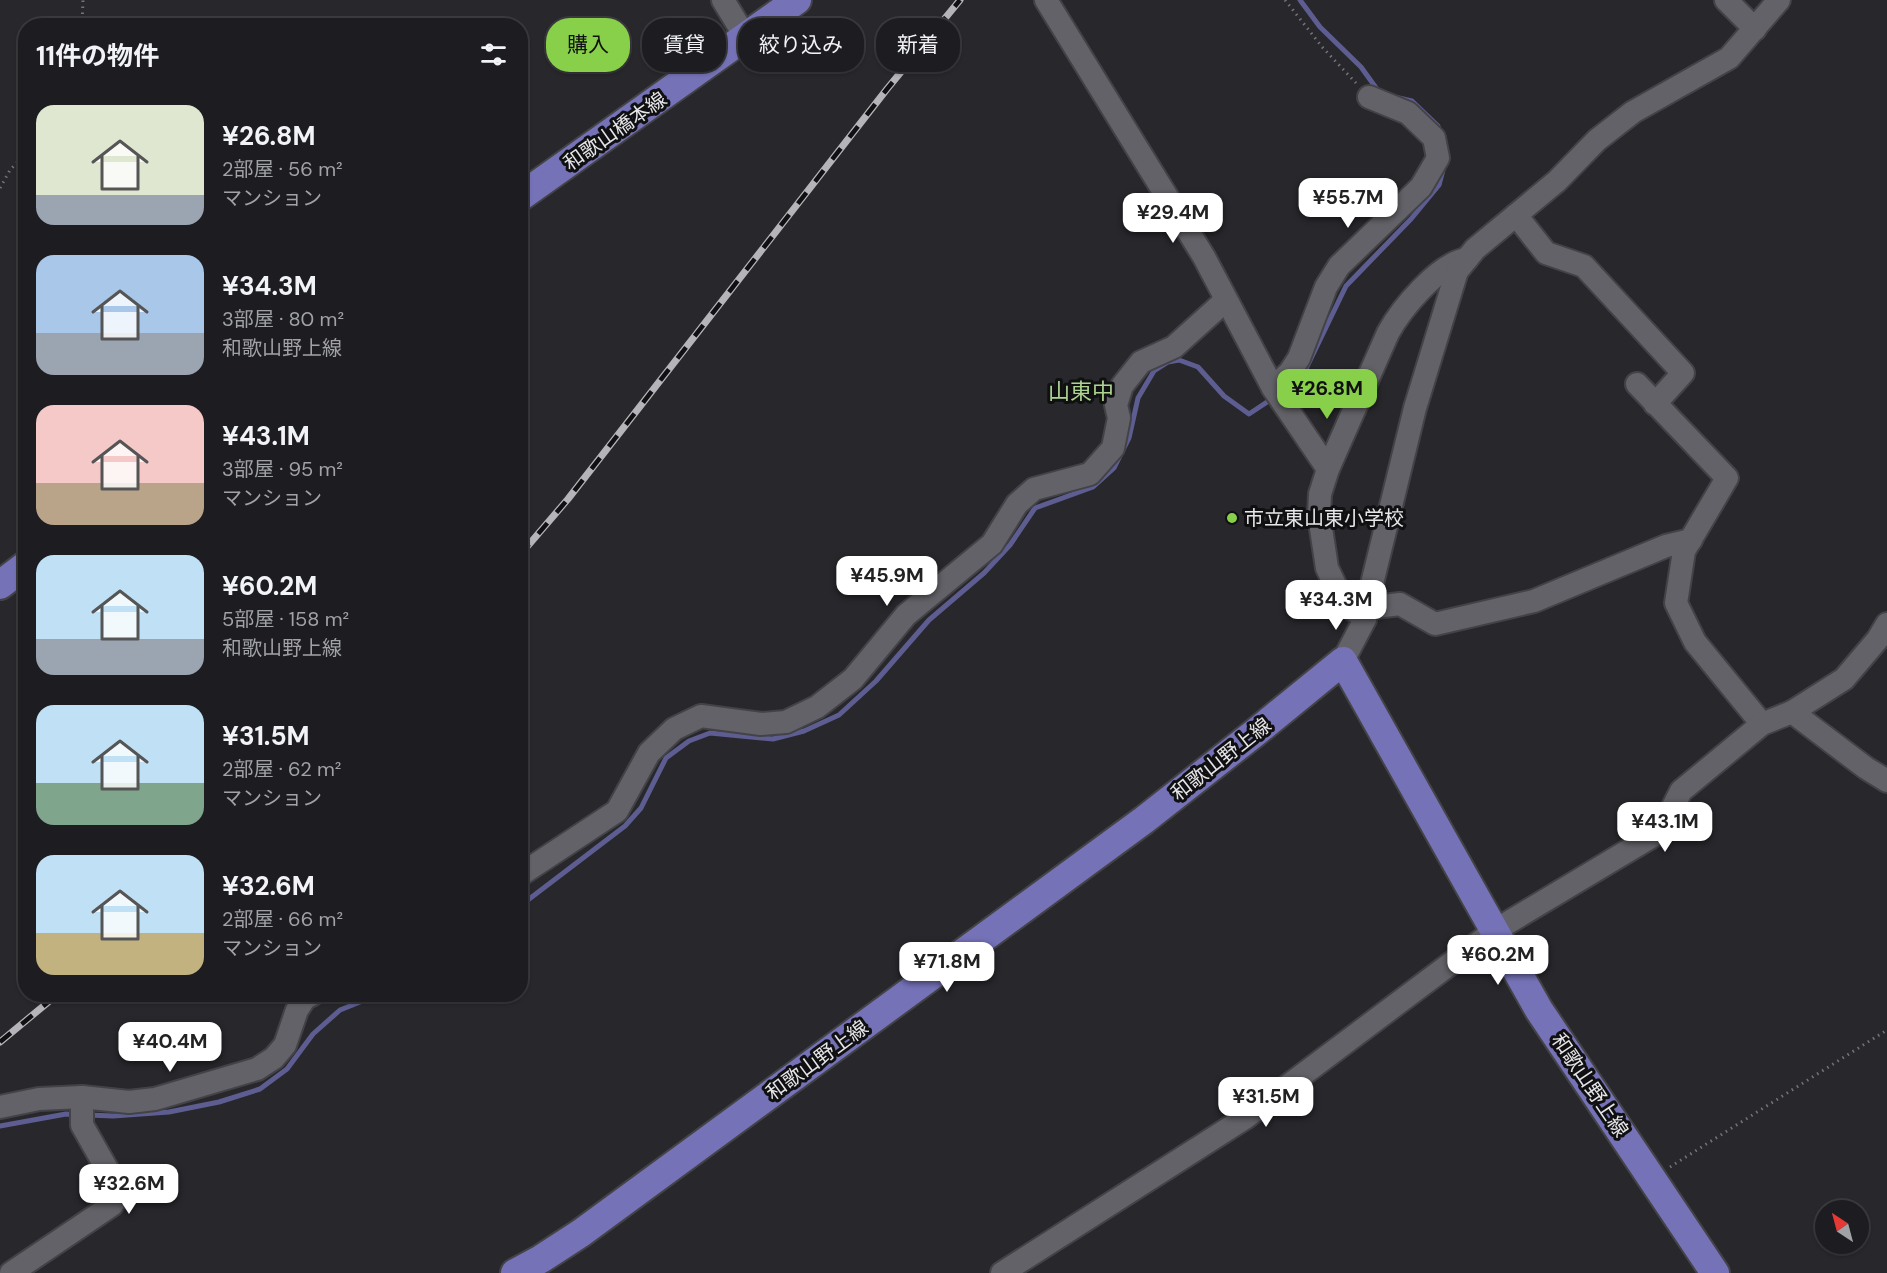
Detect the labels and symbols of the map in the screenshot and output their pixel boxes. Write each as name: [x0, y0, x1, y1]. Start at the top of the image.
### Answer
street label: 和歌山橋本線: [558, 86, 672, 176]
pin: ¥55.7M: [1299, 178, 1397, 229]
pin: ¥29.4M: [1124, 193, 1222, 244]
pin: ¥26.8M: [1278, 369, 1376, 420]
district label: 山東中: [1048, 377, 1114, 406]
place label: 市立東山東小学校: [1244, 505, 1404, 531]
marker: 市立東山東小学校: [1225, 511, 1239, 525]
pin: ¥45.9M: [838, 556, 936, 607]
pin: ¥34.3M: [1287, 580, 1385, 631]
street label: 和歌山野上線: [1166, 712, 1276, 806]
pin: ¥43.1M: [1616, 802, 1714, 853]
pin: ¥60.2M: [1449, 935, 1547, 986]
pin: ¥71.8M: [898, 942, 996, 993]
street label: 和歌山野上線: [761, 1014, 873, 1106]
pin: ¥40.4M: [121, 1022, 219, 1073]
street label: 和歌山野上線: [1546, 1028, 1634, 1142]
pin: ¥31.5M: [1217, 1077, 1315, 1128]
pin: ¥32.6M: [80, 1164, 178, 1215]
north arrow: [1815, 1200, 1869, 1254]

